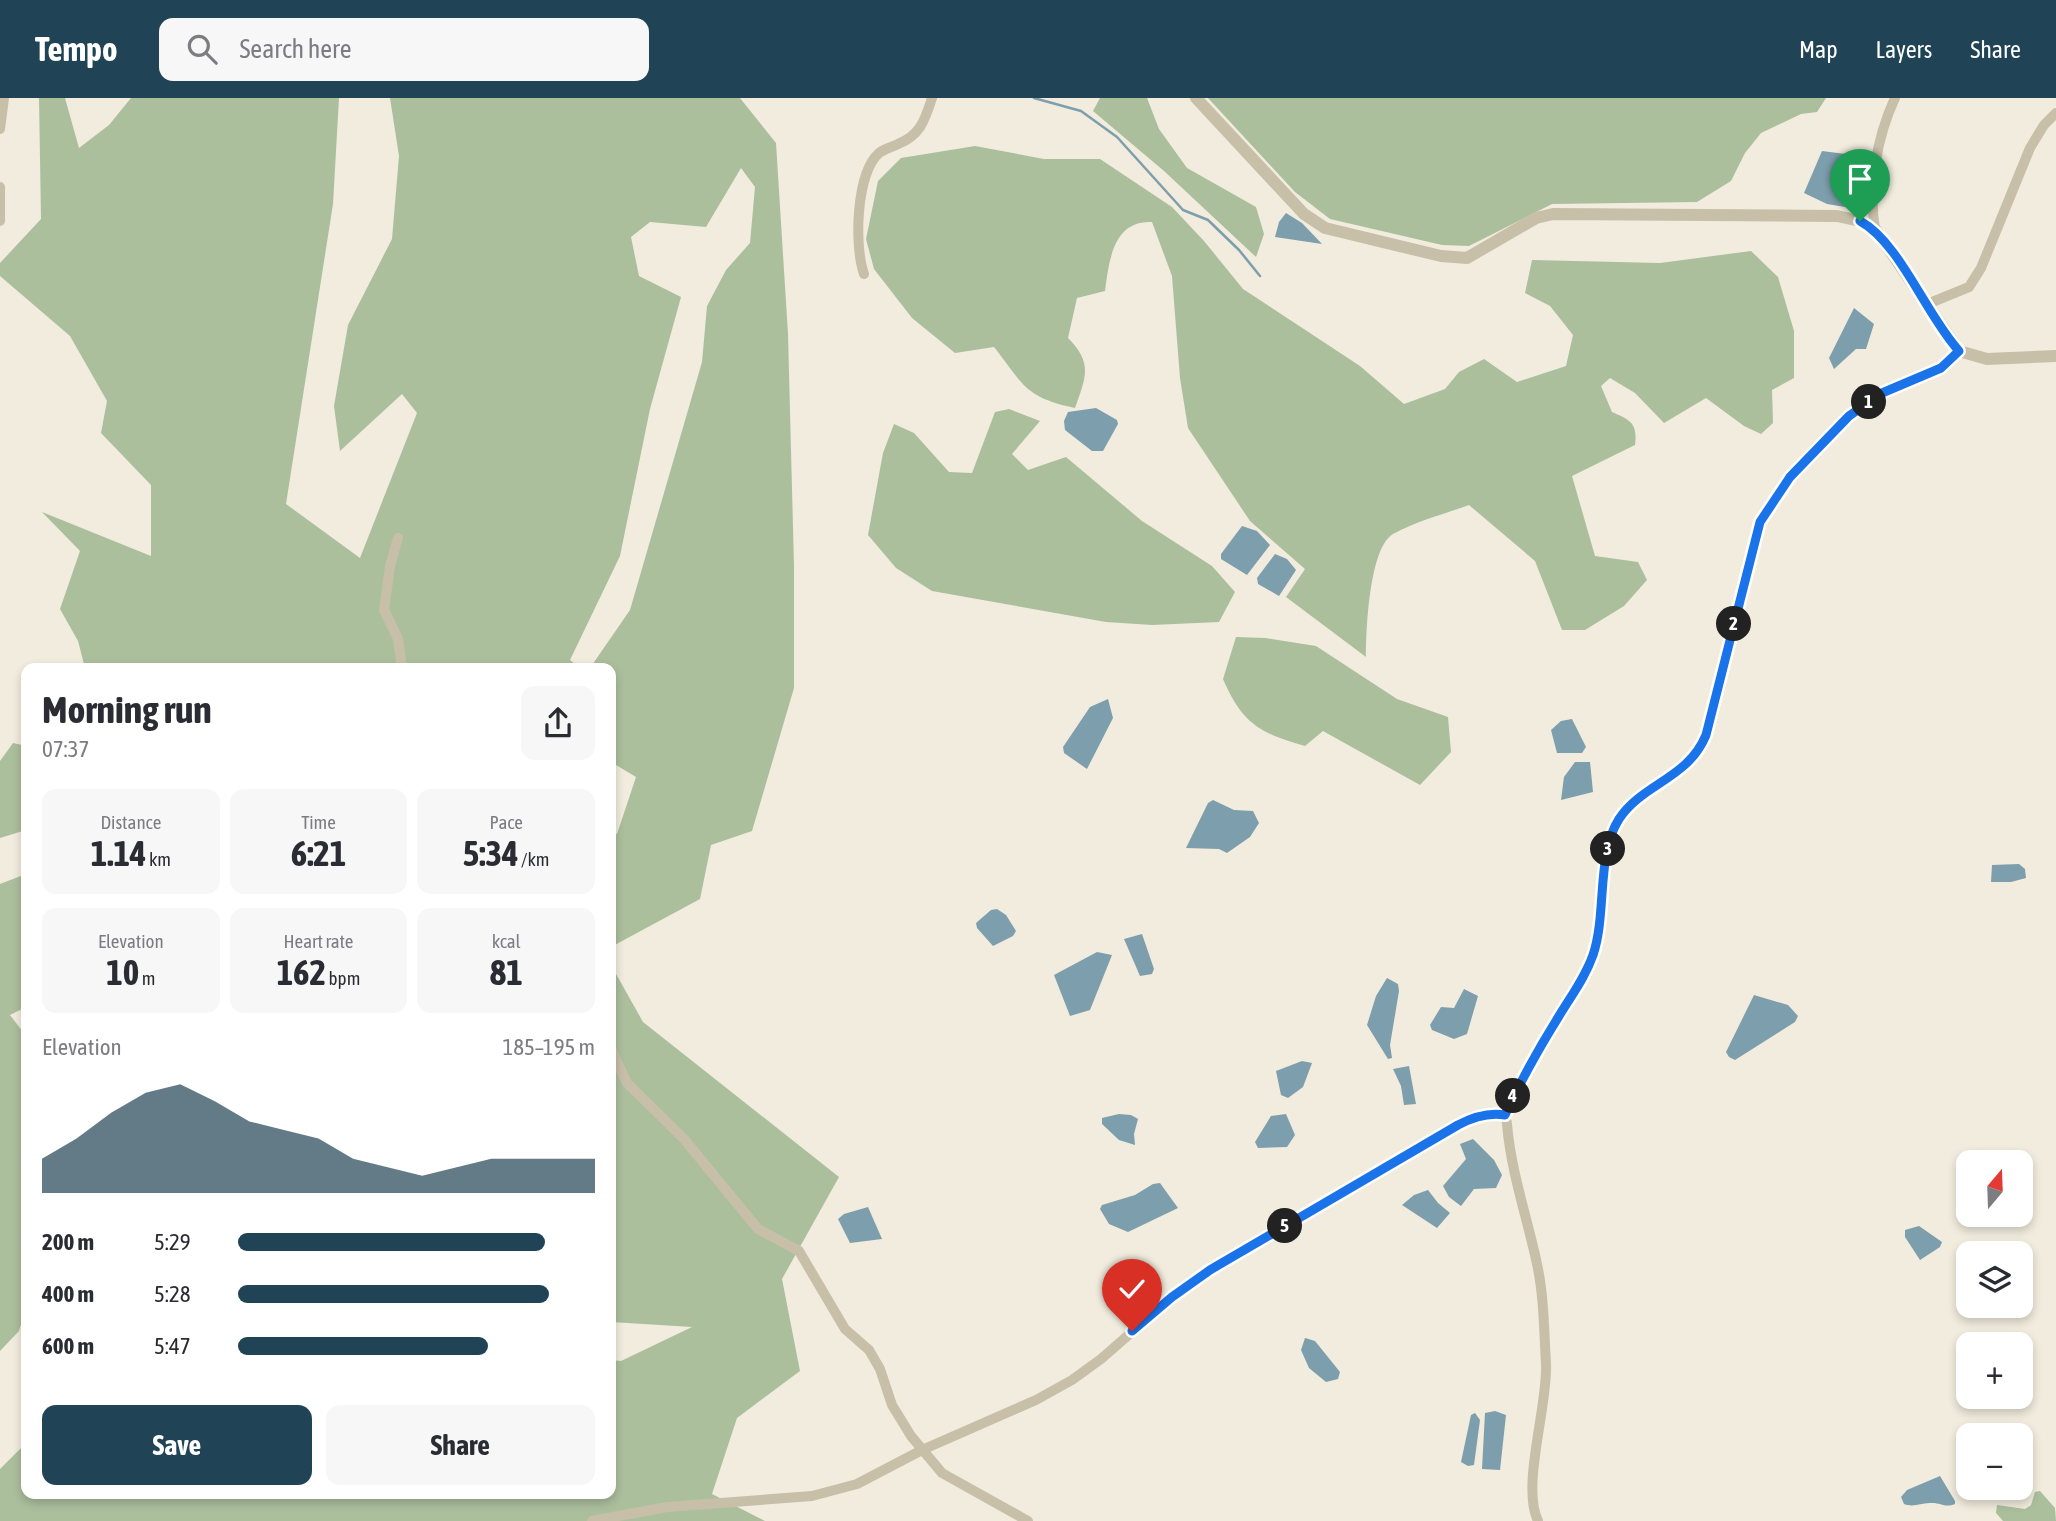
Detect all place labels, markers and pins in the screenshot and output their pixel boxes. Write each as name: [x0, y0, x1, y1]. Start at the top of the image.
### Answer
pin: [1830, 149, 1890, 221]
pin: 1: [1852, 384, 1886, 420]
pin: 2: [1716, 606, 1752, 642]
pin: 3: [1590, 832, 1626, 866]
pin: 4: [1496, 1079, 1530, 1114]
pin: 5: [1268, 1208, 1302, 1244]
pin: [1102, 1259, 1162, 1331]

